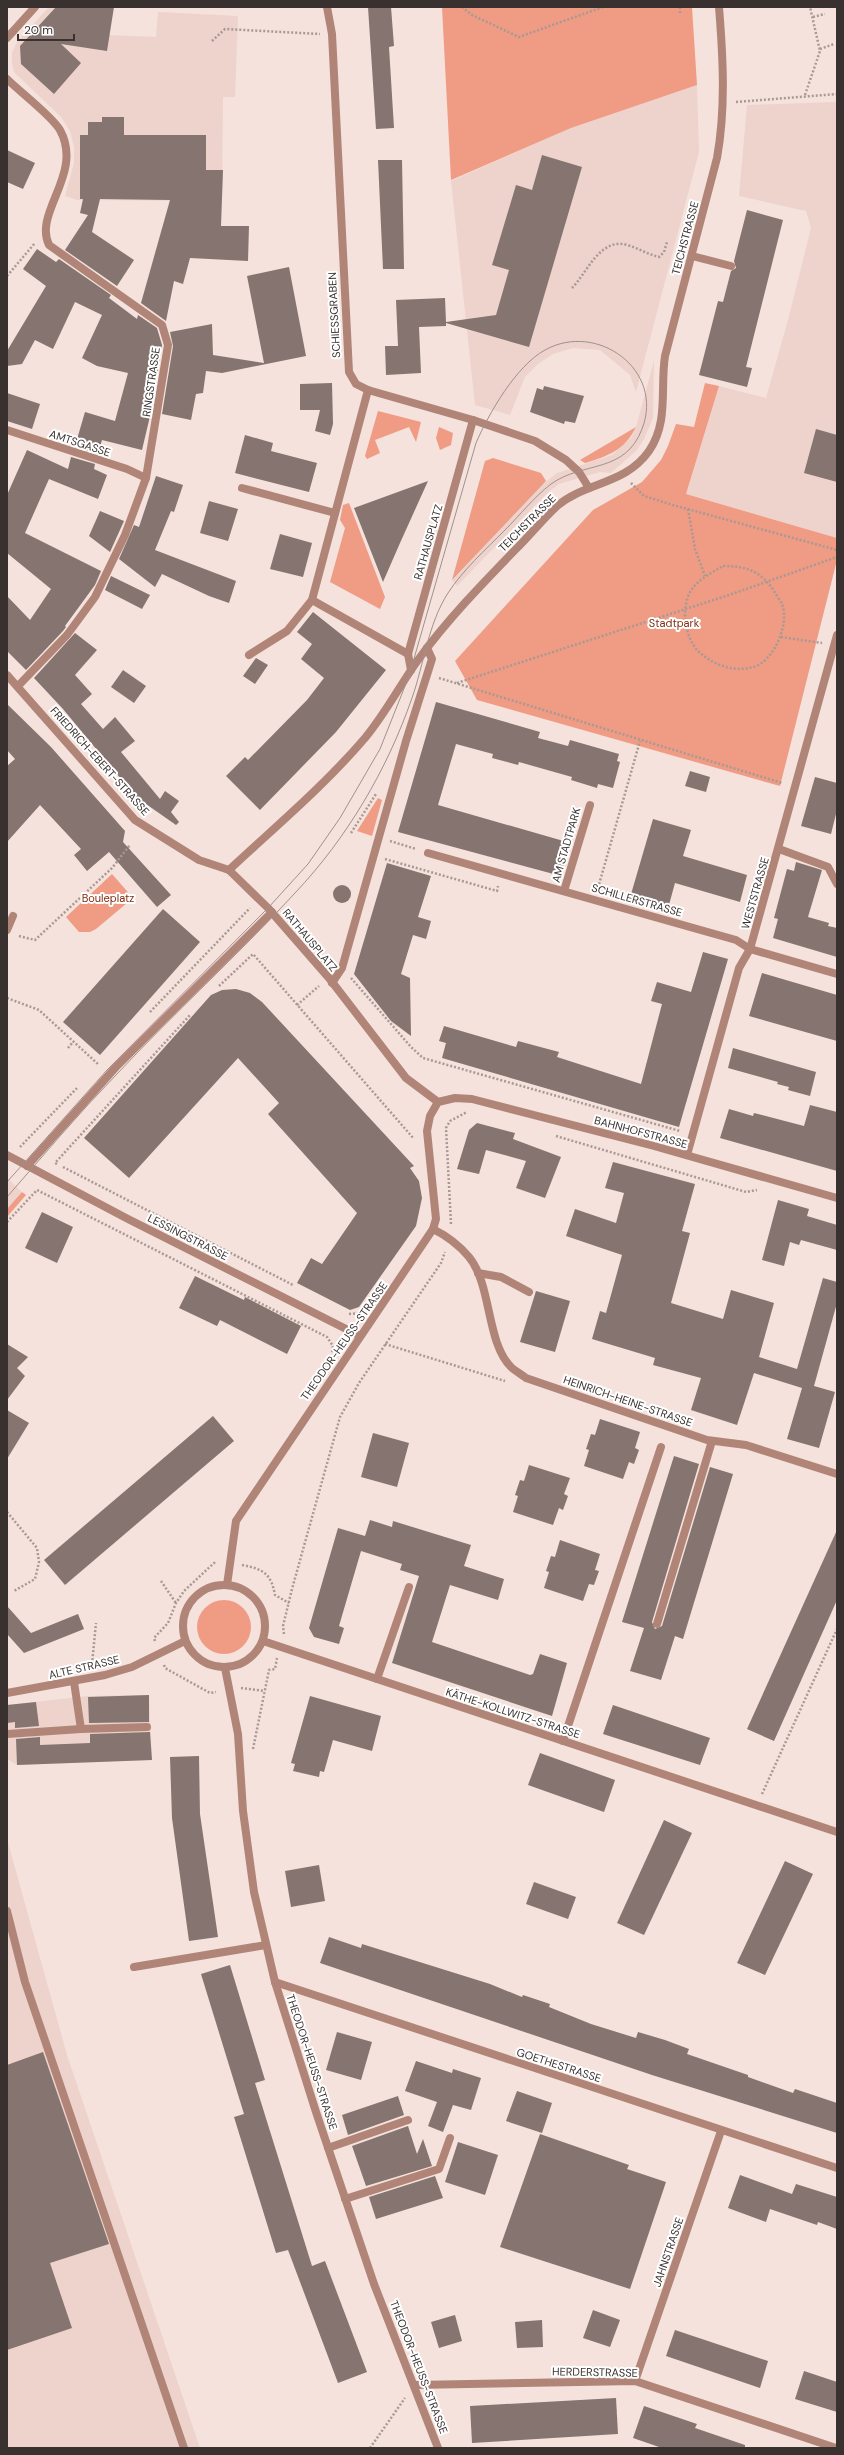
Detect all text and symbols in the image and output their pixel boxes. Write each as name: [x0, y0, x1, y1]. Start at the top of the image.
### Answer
scale bar: [18, 16, 74, 42]
text: 20 m: [24, 22, 53, 38]
street label: TEICHSTRASSE: [668, 200, 702, 276]
street label: SCHIESSGRABEN: [325, 272, 343, 358]
street label: RINGSTRASSE: [139, 346, 163, 418]
street label: AMTSGASSE: [48, 427, 112, 459]
street label: TEICHSTRASSE: [495, 491, 559, 555]
street label: RATHAUSPLATZ: [411, 503, 445, 581]
park label: Stadtpark: [649, 616, 700, 630]
street label: FRIEDRICH-EBERT-STRASSE: [47, 704, 153, 818]
street label: AM STADTPARK: [549, 805, 584, 884]
street label: WESTSTRASSE: [738, 855, 772, 931]
street label: SCHILLERSTRASSE: [590, 880, 684, 920]
park label: Bouleplatz: [82, 891, 134, 905]
street label: RATHAUSPLATZ: [280, 906, 340, 974]
street label: BAHNHOFSTRASSE: [593, 1113, 689, 1151]
street label: LESSINGSTRASSE: [145, 1211, 231, 1263]
street label: THEODOR-HEUSS-STRASSE: [298, 1279, 390, 1403]
street label: HEINRICH-HEINE-STRASSE: [562, 1372, 694, 1430]
street label: ALTE STRASSE: [47, 1652, 121, 1682]
street label: KÄTHE-KOLLWITZ-STRASSE: [444, 1685, 582, 1741]
street label: THEODOR-HEUSS-STRASSE: [283, 1992, 341, 2132]
street label: GOETHESTRASSE: [515, 2045, 603, 2085]
street label: JAHNSTRASSE: [650, 2215, 686, 2289]
street label: THEODOR-HEUSS-STRASSE: [387, 2298, 451, 2436]
street label: HERDERSTRASSE: [552, 2364, 638, 2380]

